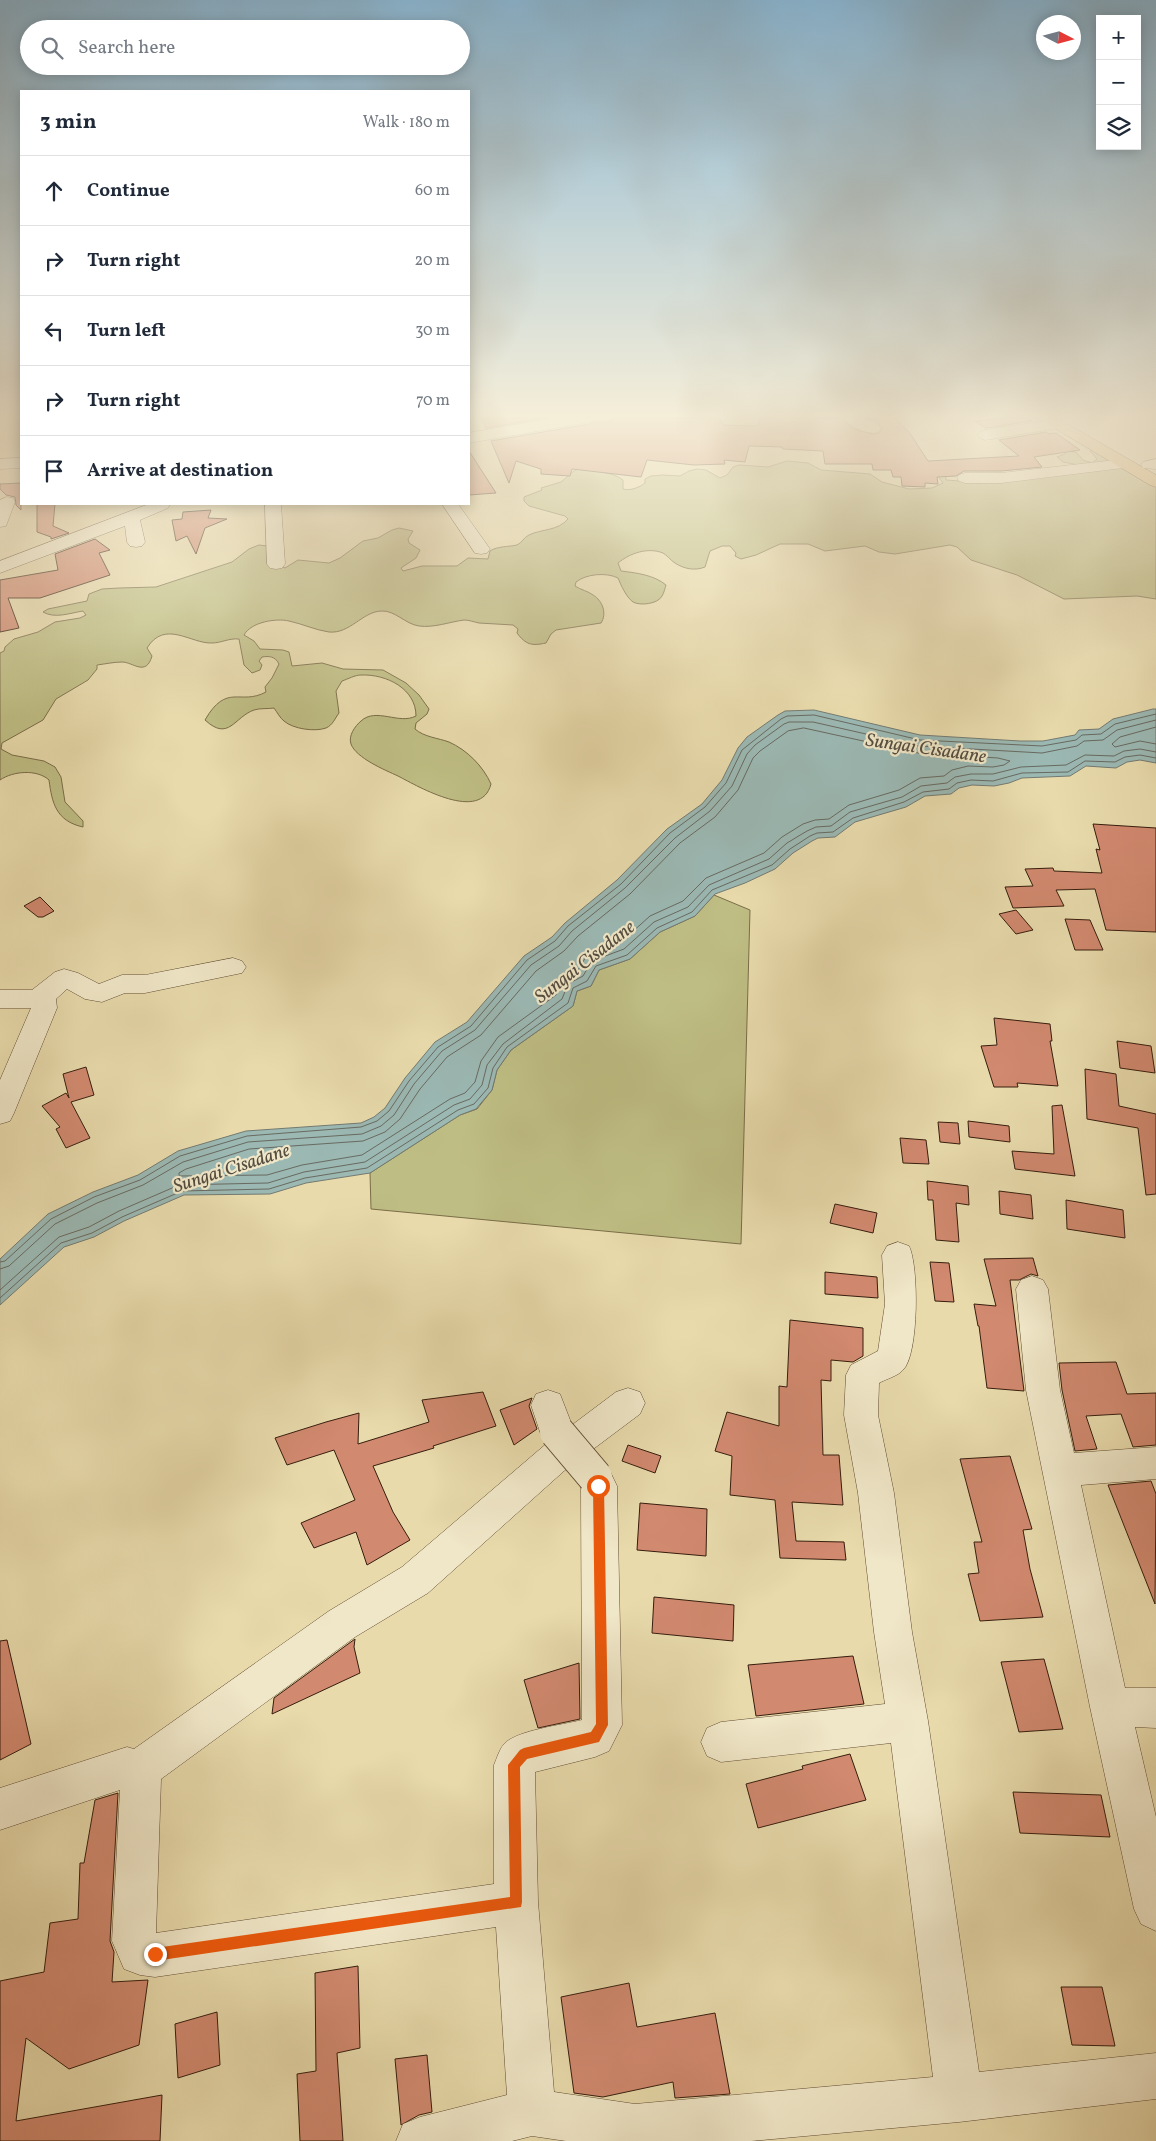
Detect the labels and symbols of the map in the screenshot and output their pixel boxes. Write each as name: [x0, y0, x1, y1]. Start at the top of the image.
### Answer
north arrow: [1036, 15, 1081, 60]
water label: Sungai Cisadane: [864, 728, 988, 770]
water label: Sungai Cisadane: [529, 915, 641, 1010]
water label: Sungai Cisadane: [170, 1138, 293, 1200]
route start: [587, 1475, 610, 1498]
route end: [144, 1943, 167, 1966]

